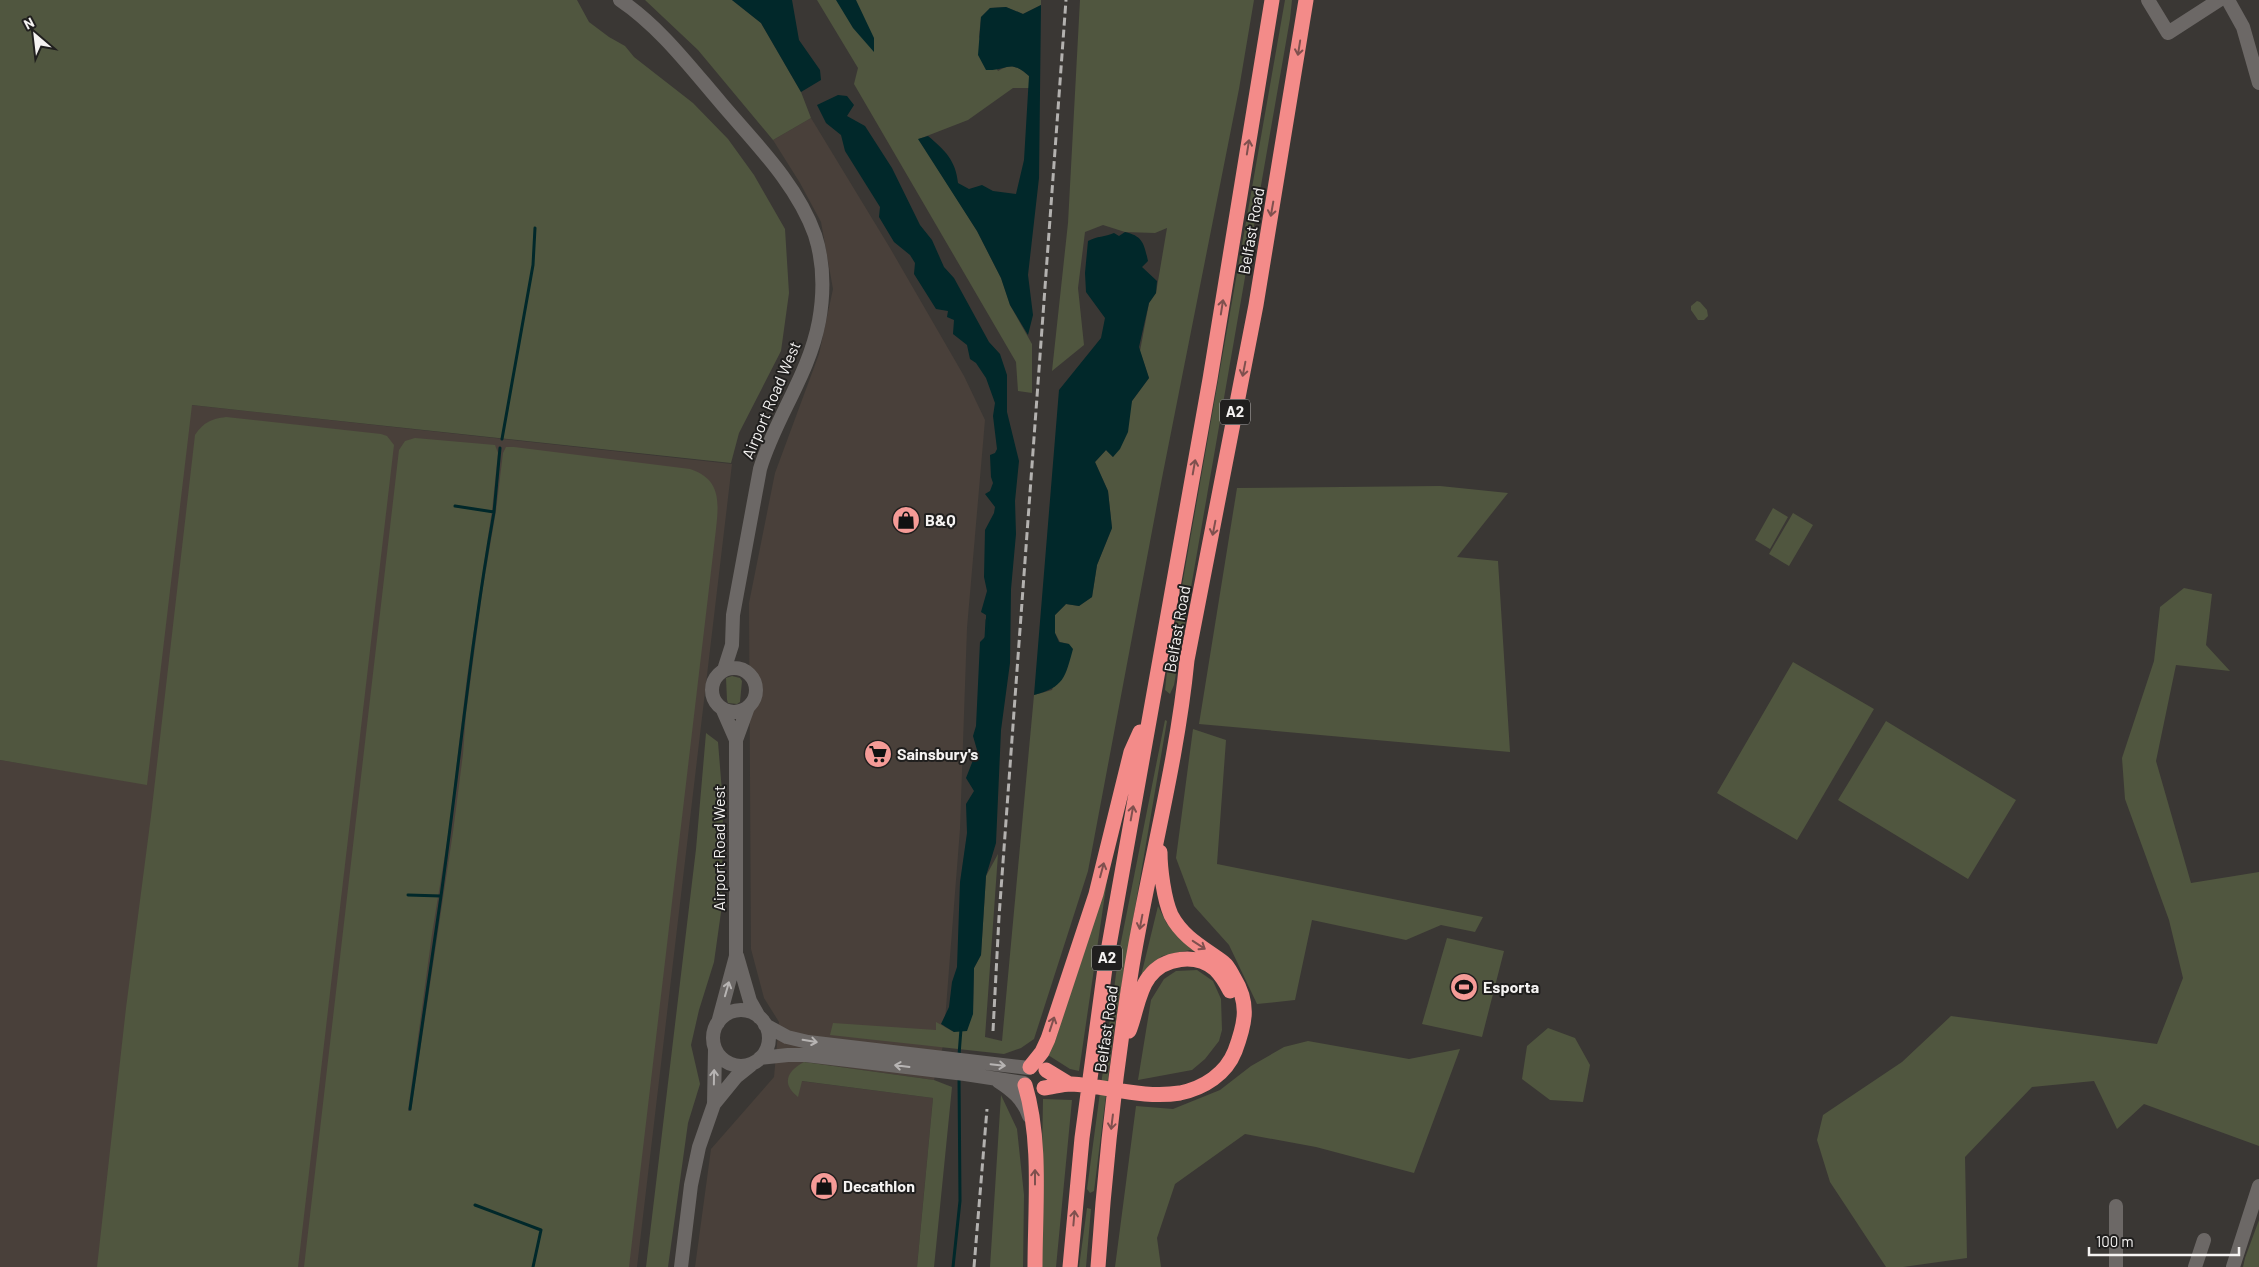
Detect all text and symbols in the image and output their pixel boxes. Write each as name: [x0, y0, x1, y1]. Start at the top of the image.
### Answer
north arrow: [10, 10, 60, 60]
text: N: [21, 13, 37, 33]
one-way arrow: [1293, 40, 1303, 56]
one-way arrow: [1244, 139, 1254, 155]
street label: Belfast Road: [1234, 186, 1267, 276]
one-way arrow: [1267, 200, 1277, 216]
one-way arrow: [1217, 300, 1227, 316]
street label: Airport Road West: [737, 338, 804, 461]
one-way arrow: [1238, 360, 1248, 376]
road number: A2: [1220, 400, 1250, 424]
one-way arrow: [1189, 460, 1199, 476]
shop icon: B&Q: [891, 505, 921, 535]
place label: B&Q: [925, 510, 956, 529]
one-way arrow: [1208, 520, 1218, 536]
street label: Belfast Road: [1160, 584, 1193, 674]
supermarket icon: Sainsbury's: [863, 739, 893, 769]
place label: Sainsbury's: [897, 744, 978, 763]
street label: Airport Road West: [709, 785, 728, 911]
one-way arrow: [1127, 806, 1137, 822]
one-way arrow: [1098, 862, 1107, 878]
one-way arrow: [1135, 914, 1145, 930]
one-way arrow: [1192, 940, 1206, 951]
road number: A2: [1092, 946, 1122, 970]
sports icon: Esporta: [1449, 972, 1479, 1002]
place label: Esporta: [1483, 977, 1539, 996]
one-way arrow: [723, 982, 732, 998]
street label: Belfast Road: [1090, 984, 1121, 1074]
one-way arrow: [1048, 1017, 1058, 1033]
one-way arrow: [802, 1037, 818, 1047]
one-way arrow: [990, 1060, 1006, 1070]
one-way arrow: [894, 1061, 910, 1071]
one-way arrow: [710, 1069, 719, 1085]
one-way arrow: [1107, 1114, 1117, 1130]
one-way arrow: [1030, 1169, 1040, 1186]
shop icon: Decathlon: [809, 1171, 839, 1201]
place label: Decathlon: [843, 1176, 915, 1195]
one-way arrow: [1069, 1211, 1079, 1227]
scale bar: [2089, 1224, 2239, 1256]
text: 100 m: [2096, 1232, 2134, 1250]

